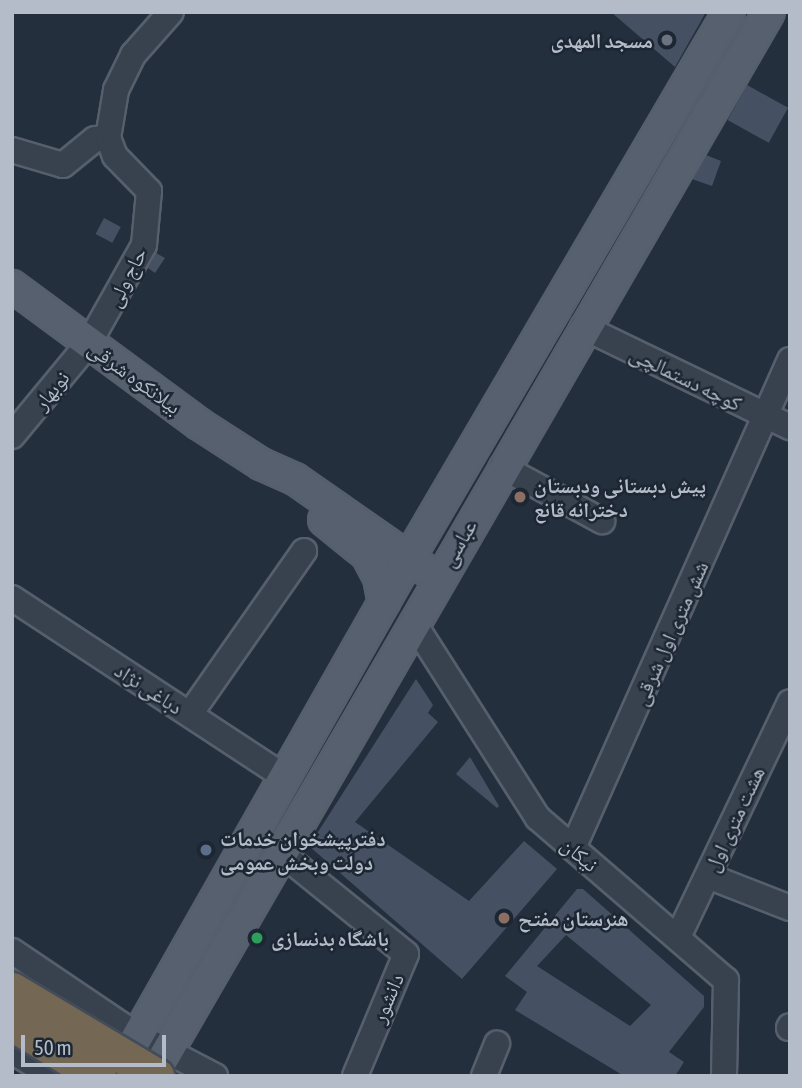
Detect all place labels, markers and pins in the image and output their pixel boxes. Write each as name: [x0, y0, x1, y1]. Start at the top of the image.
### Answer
place label: مسجد المهدی: [550, 27, 653, 53]
marker: مسجد المهدی: [659, 32, 675, 48]
place label: پیش دبستانی ودبستان دخترانه قانع: [534, 472, 706, 522]
marker: پیش دبستانی ودبستان دخترانه قانع: [512, 489, 528, 505]
place label: دفترپیشخوان خدمات دولت وبخش عمومی: [220, 825, 386, 875]
marker: دفترپیشخوان خدمات دولت وبخش عمومی: [198, 842, 214, 858]
place label: هنرستان مفتح: [518, 905, 628, 931]
marker: هنرستان مفتح: [496, 910, 512, 926]
place label: باشگاه بدنسازی: [271, 925, 389, 951]
marker: باشگاه بدنسازی: [249, 930, 265, 946]

